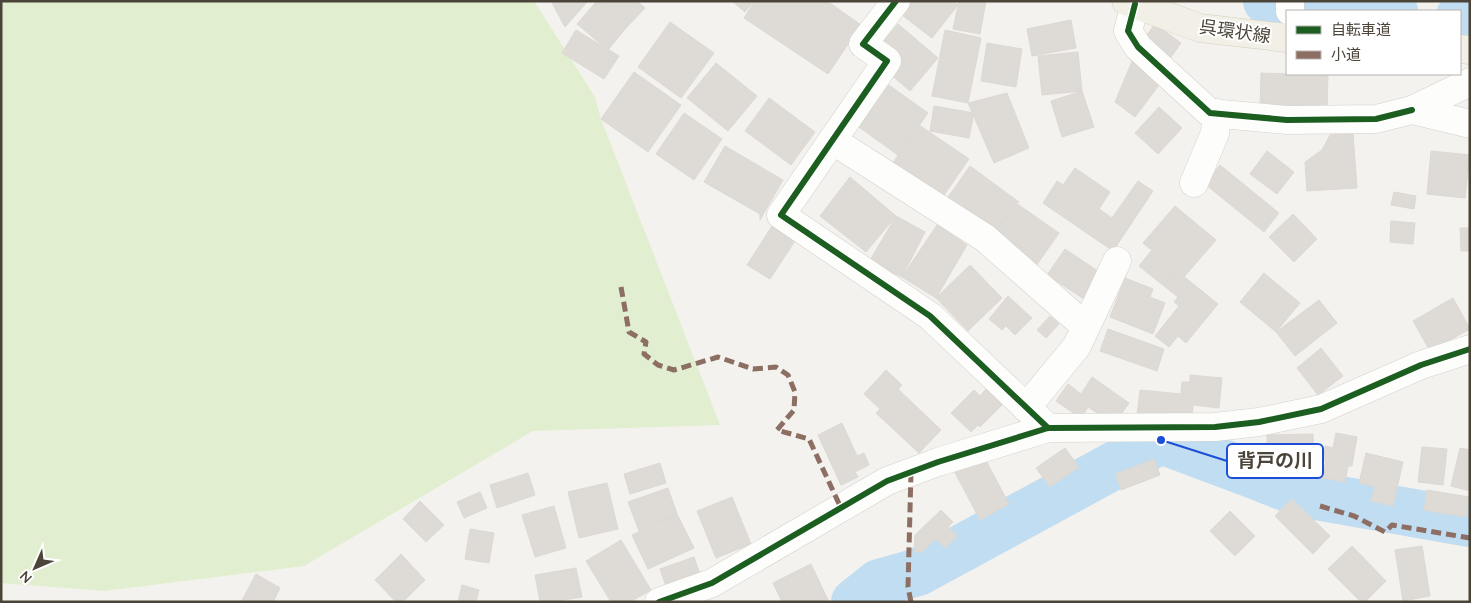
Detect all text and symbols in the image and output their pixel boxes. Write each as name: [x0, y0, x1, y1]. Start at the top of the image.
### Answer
legend: [1286, 10, 1461, 75]
street label: 呉環状線: [1198, 15, 1272, 47]
text: 自転車道: [1331, 20, 1391, 39]
text: 小道: [1331, 45, 1361, 64]
callout: 背戸の川: [1227, 444, 1323, 478]
text: 背戸の川: [1237, 448, 1313, 472]
north arrow: [10, 543, 60, 593]
text: N: [16, 567, 36, 587]

